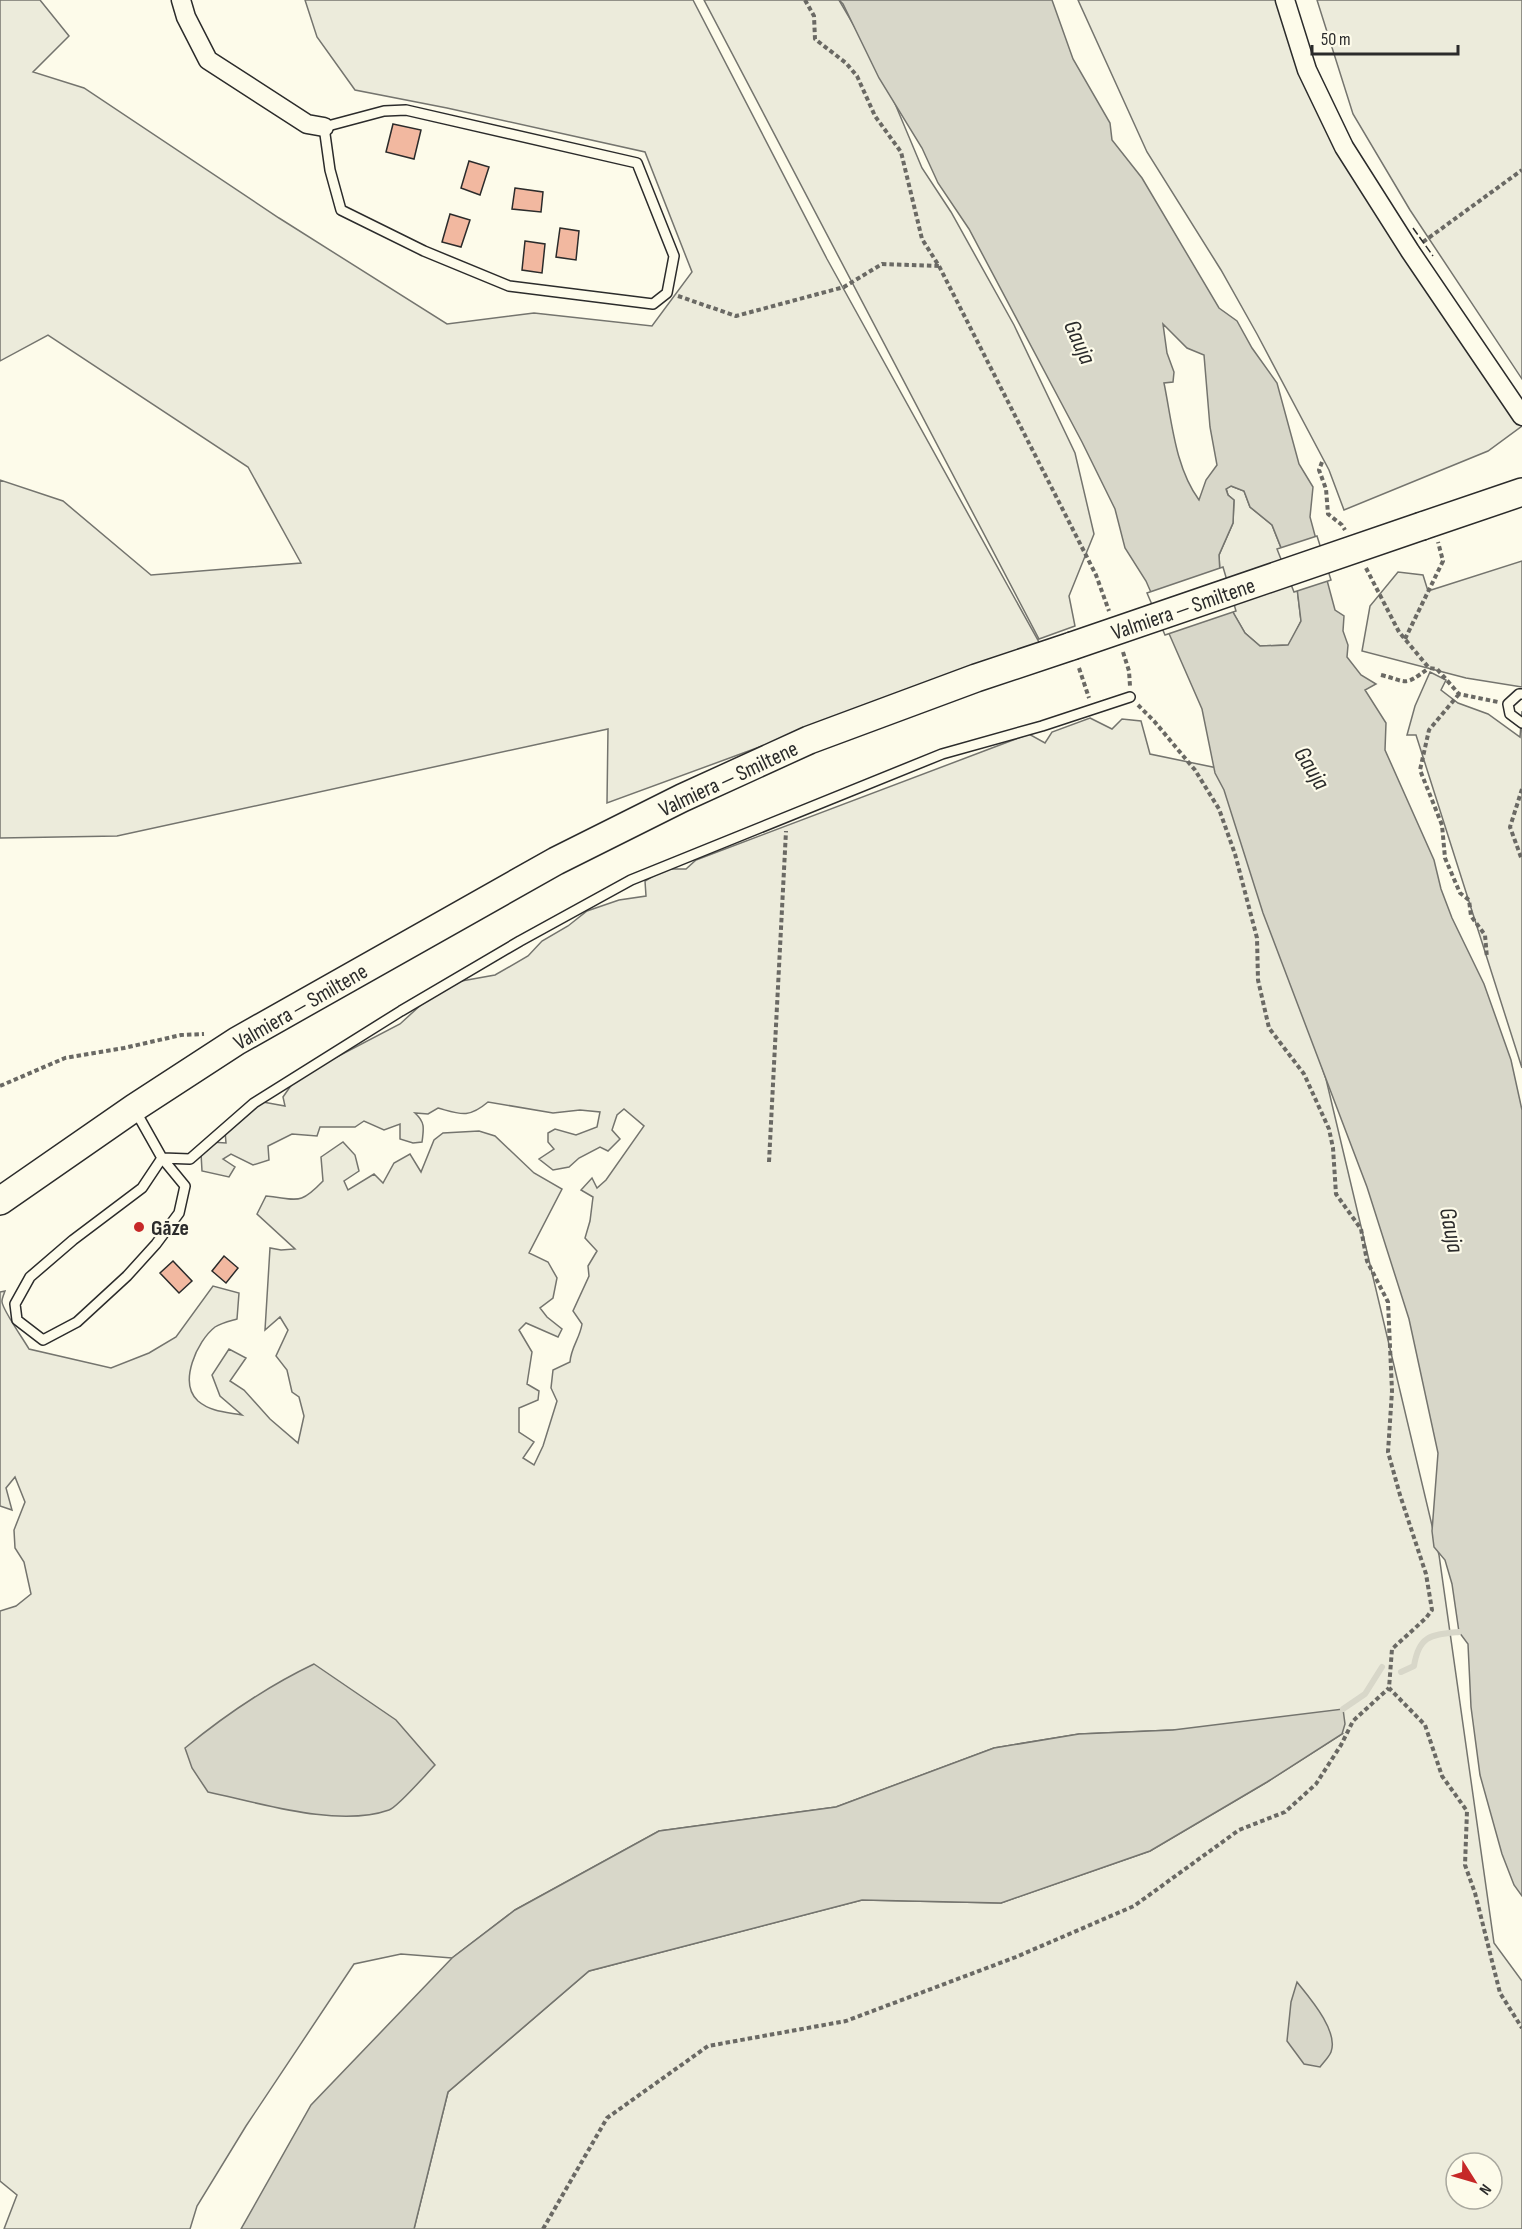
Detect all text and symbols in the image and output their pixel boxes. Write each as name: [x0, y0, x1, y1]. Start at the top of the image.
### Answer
scale bar: [1312, 18, 1458, 56]
text: 50 m: [1321, 29, 1351, 50]
water label: Gauja: [1057, 316, 1102, 369]
street label: Valmiera — Smiltene: [1108, 572, 1259, 647]
street label: Valmiera — Smiltene: [655, 735, 802, 823]
water label: Gauja: [1287, 741, 1336, 795]
street label: Valmiera — Smiltene: [229, 958, 373, 1057]
water label: Gauja: [1433, 1205, 1470, 1255]
place label: Gāze: [151, 1215, 189, 1242]
marker: Gāze: [132, 1220, 146, 1234]
north arrow: [1444, 2151, 1504, 2211]
text: N: [1475, 2180, 1495, 2198]

